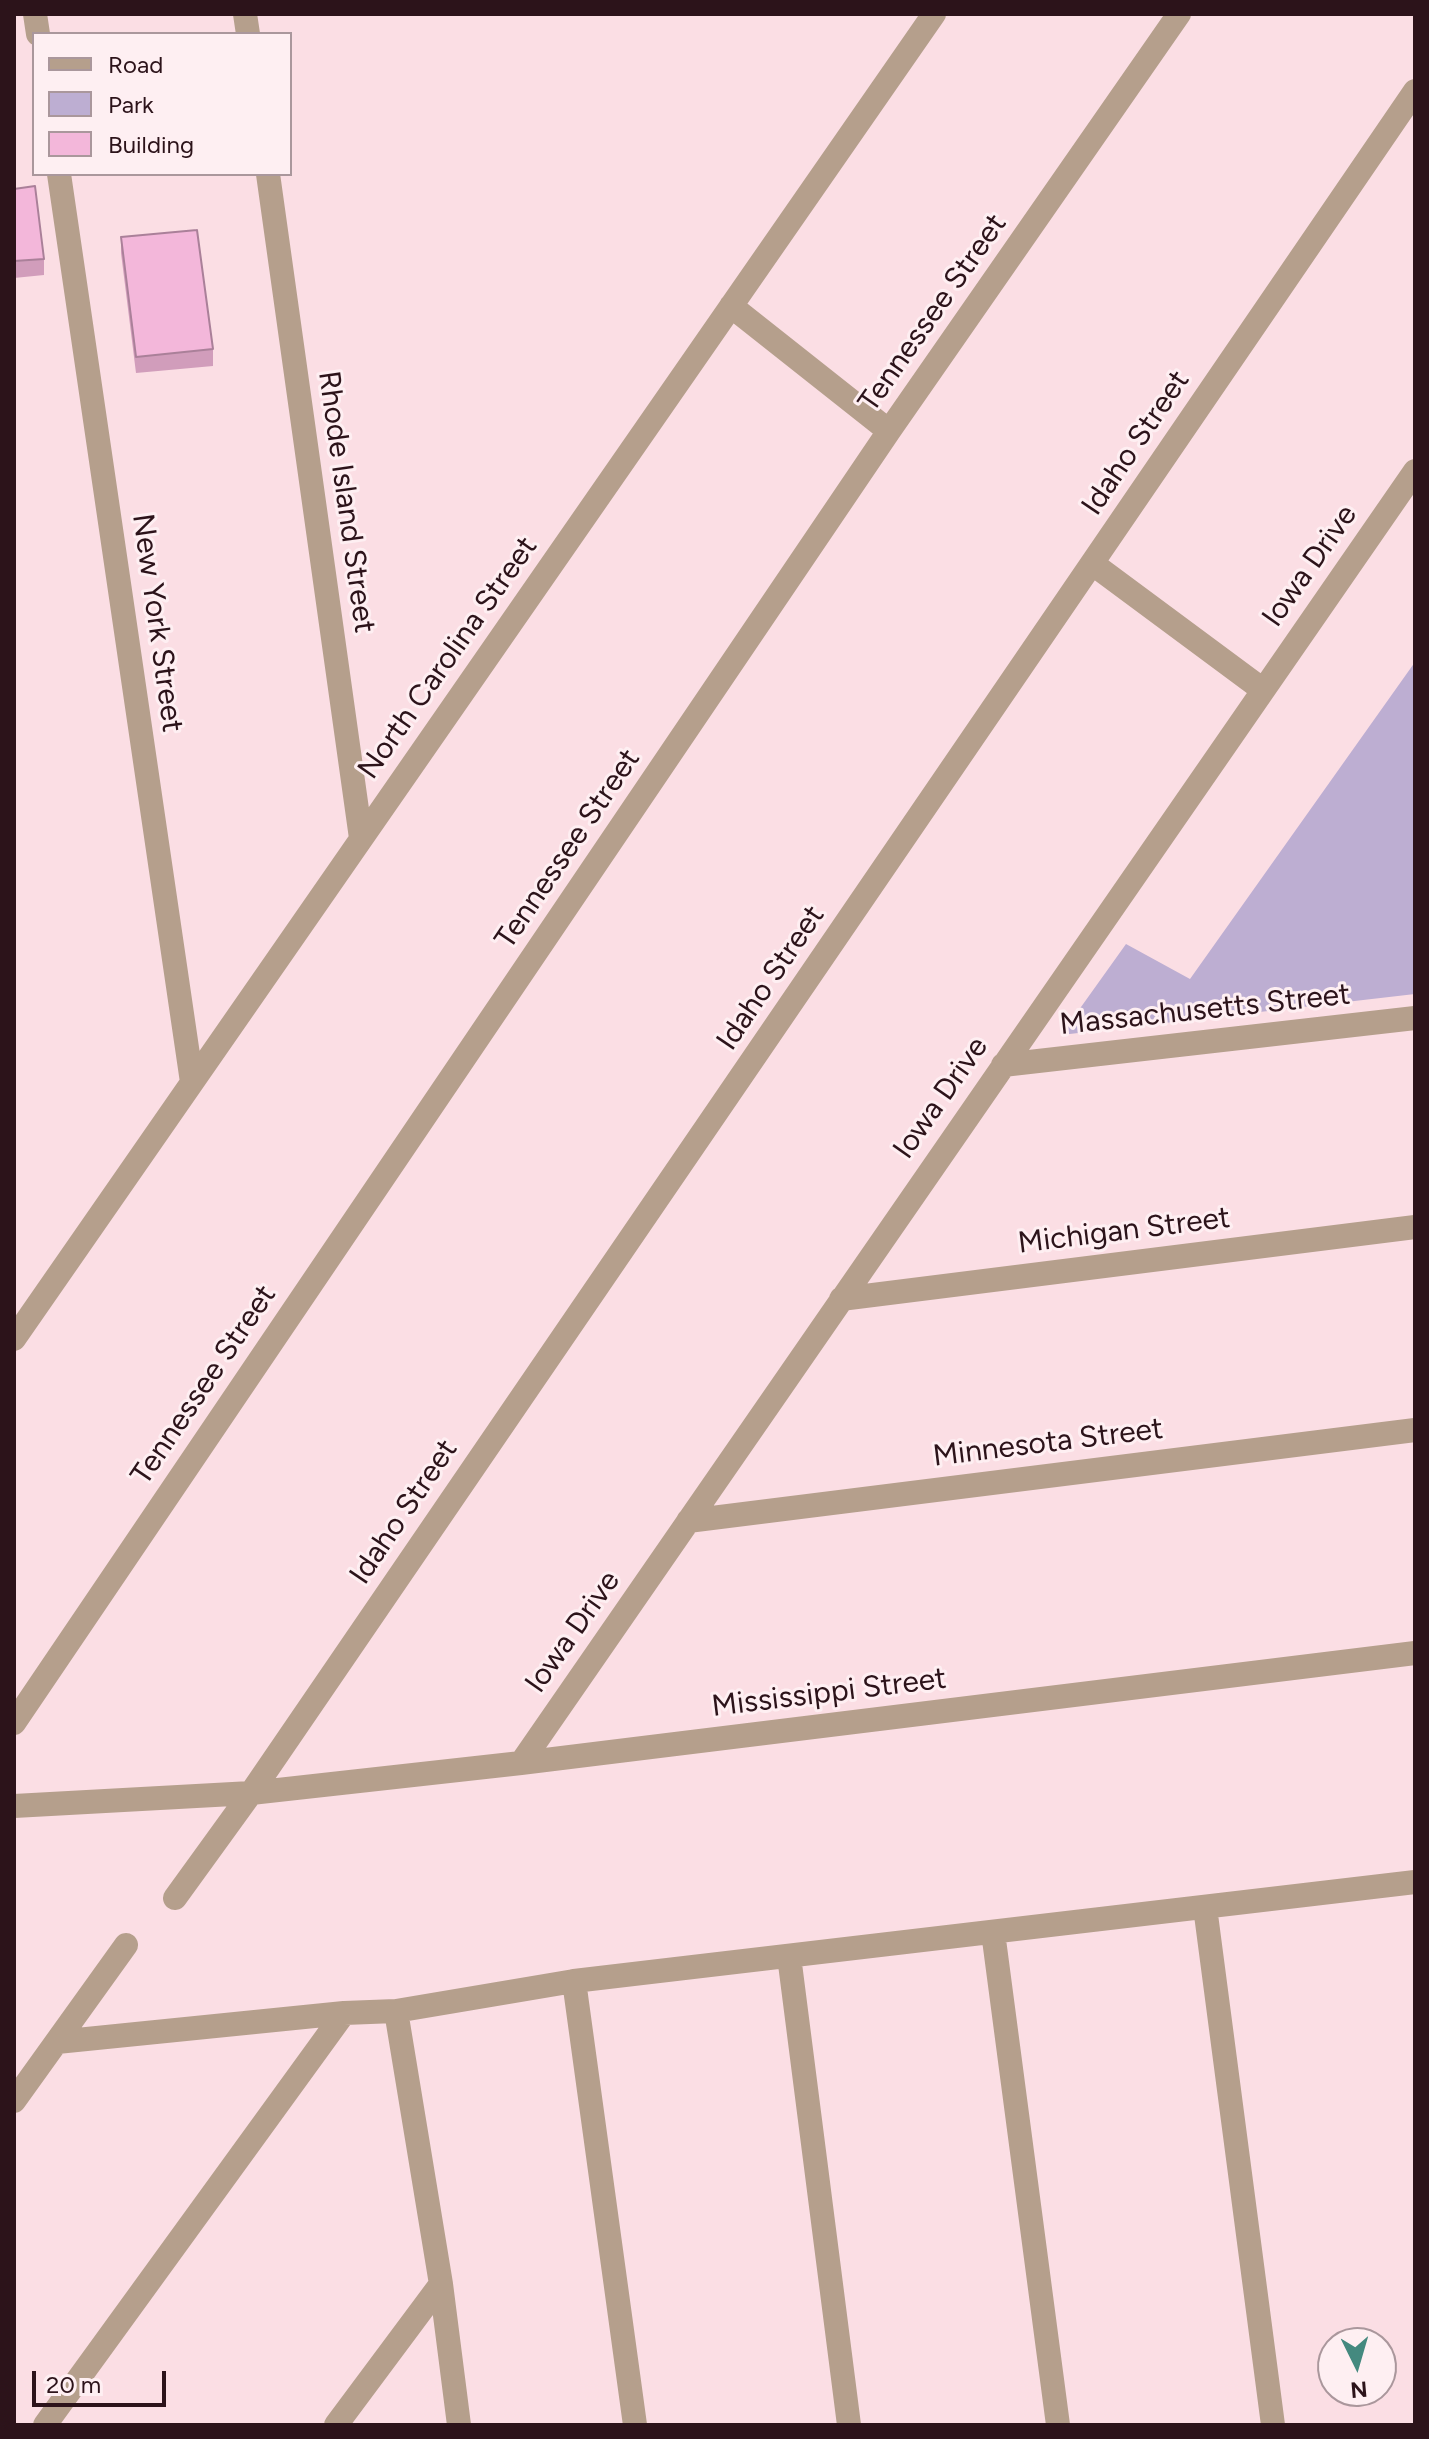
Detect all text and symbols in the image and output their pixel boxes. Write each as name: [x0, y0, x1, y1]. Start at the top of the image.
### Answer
legend: [32, 32, 292, 176]
text: Road: [108, 50, 163, 79]
text: Park: [108, 90, 154, 119]
text: Building: [108, 130, 194, 159]
street label: Tennessee Street: [851, 207, 1015, 419]
street label: Idaho Street: [1075, 364, 1197, 522]
street label: Rhode Island Street: [310, 369, 382, 635]
street label: Iowa Drive: [1255, 498, 1365, 634]
street label: New York Street: [124, 512, 190, 734]
street label: North Carolina Street: [351, 530, 545, 786]
street label: Tennessee Street: [488, 742, 648, 956]
street label: Idaho Street: [710, 899, 832, 1057]
street label: Massachusetts Street: [1058, 977, 1352, 1043]
street label: Iowa Drive: [886, 1030, 996, 1166]
street label: Michigan Street: [1016, 1200, 1232, 1262]
street label: Tennessee Street: [124, 1278, 284, 1492]
street label: Minnesota Street: [931, 1411, 1165, 1475]
street label: Idaho Street: [343, 1433, 465, 1591]
street label: Iowa Drive: [518, 1564, 628, 1700]
street label: Mississippi Street: [710, 1661, 948, 1725]
north arrow: [1317, 2327, 1397, 2407]
scale bar: [36, 2355, 170, 2405]
text: 20 m: [46, 2370, 101, 2399]
text: N: [1349, 2375, 1369, 2404]

